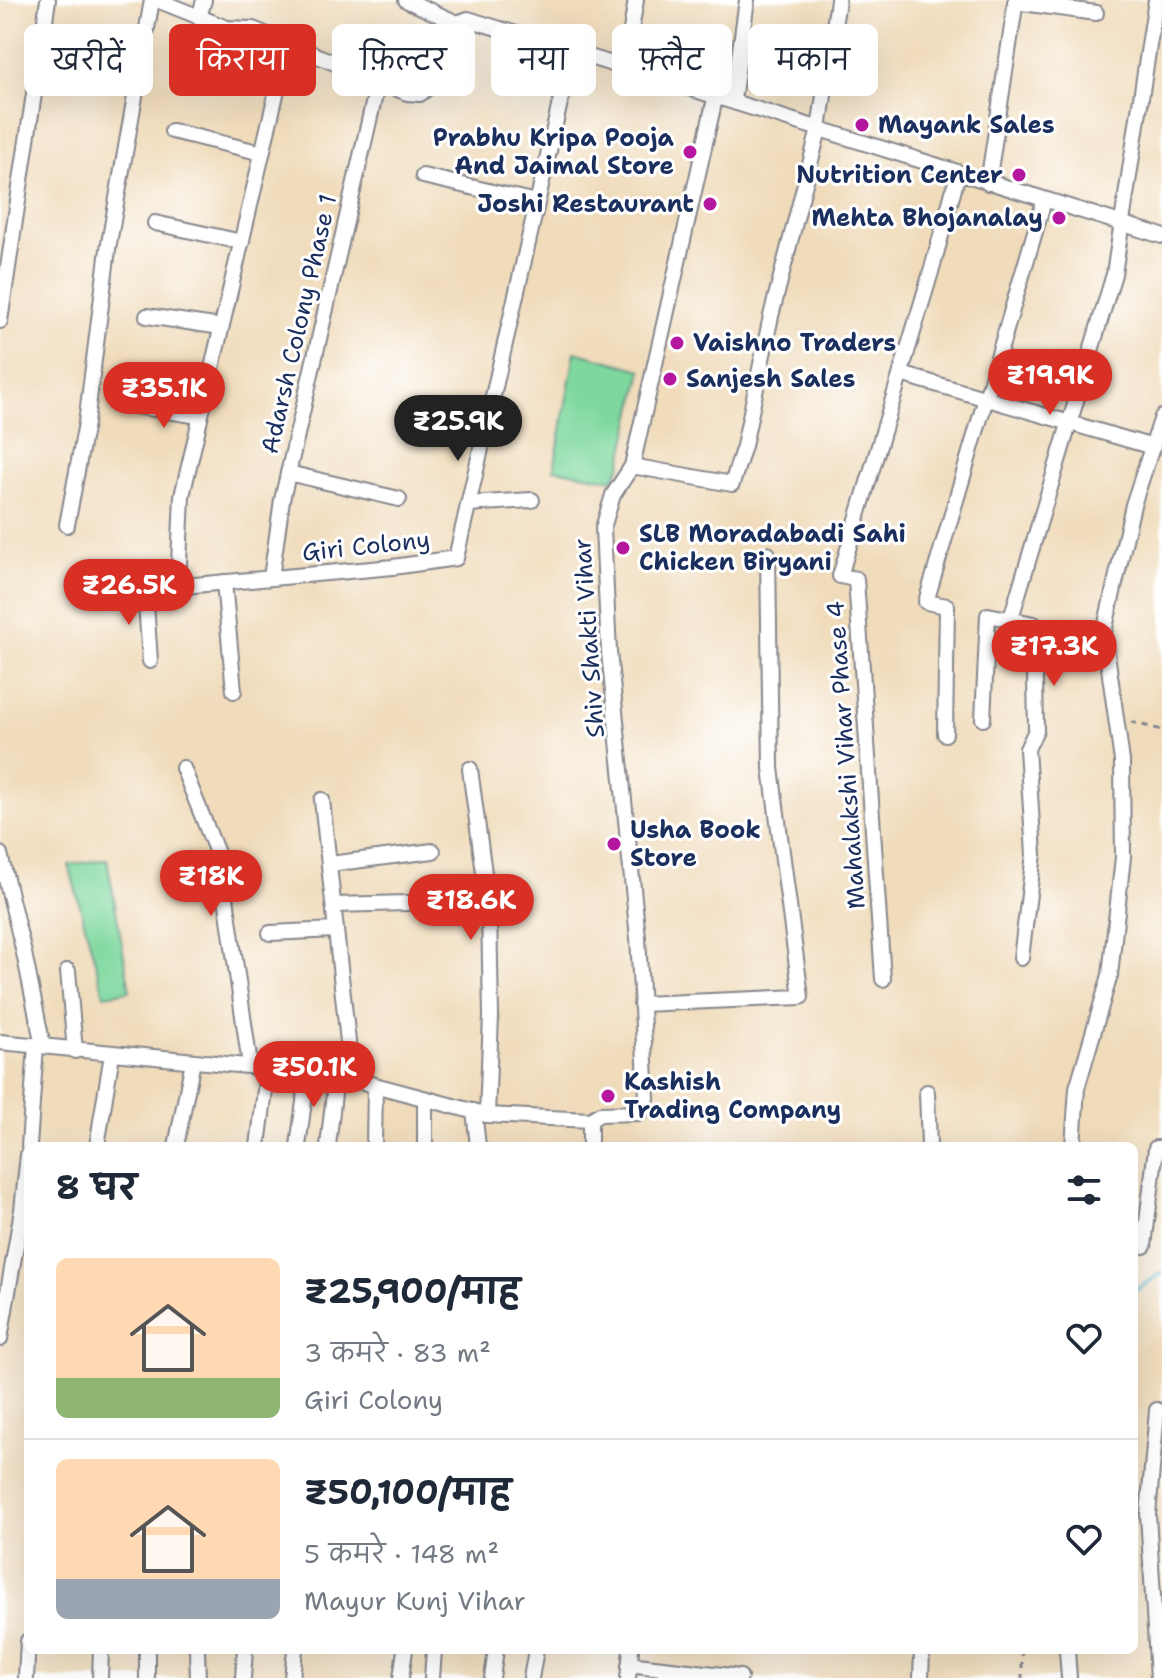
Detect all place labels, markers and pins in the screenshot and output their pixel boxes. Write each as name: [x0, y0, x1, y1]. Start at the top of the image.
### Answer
place label: Mayank Sales: [878, 109, 1055, 141]
marker: Mayank Sales: [853, 116, 871, 134]
place label: Prabhu Kripa Pooja And Jaimal Store: [433, 122, 675, 182]
marker: Prabhu Kripa Pooja And Jaimal Store: [681, 143, 699, 161]
place label: Nutrition Center: [796, 159, 1003, 191]
marker: Nutrition Center: [1010, 166, 1028, 184]
place label: Joshi Restaurant: [477, 188, 694, 220]
marker: Joshi Restaurant: [701, 195, 719, 213]
place label: Mehta Bhojanalay: [811, 202, 1043, 234]
marker: Mehta Bhojanalay: [1050, 209, 1068, 227]
place label: Vaishno Traders: [693, 327, 896, 359]
marker: Vaishno Traders: [668, 334, 686, 352]
pin: ₹19.9K: [985, 349, 1115, 417]
pin: ₹35.1K: [99, 362, 229, 430]
place label: Sanjesh Sales: [686, 363, 855, 395]
marker: Sanjesh Sales: [661, 370, 679, 388]
pin: ₹25.9K: [393, 395, 523, 463]
place label: SLB Moradabadi Sahi Chicken Biryani: [639, 518, 906, 578]
marker: SLB Moradabadi Sahi Chicken Biryani: [614, 539, 632, 557]
pin: ₹26.5K: [64, 559, 194, 627]
pin: ₹17.3K: [989, 620, 1119, 688]
place label: Usha Book Store: [630, 814, 761, 874]
marker: Usha Book Store: [605, 835, 623, 853]
pin: ₹18K: [164, 850, 258, 918]
pin: ₹18.6K: [406, 874, 536, 942]
pin: ₹50.1K: [249, 1041, 379, 1109]
place label: Kashish Trading Company: [624, 1066, 841, 1126]
marker: Kashish Trading Company: [599, 1087, 617, 1105]

